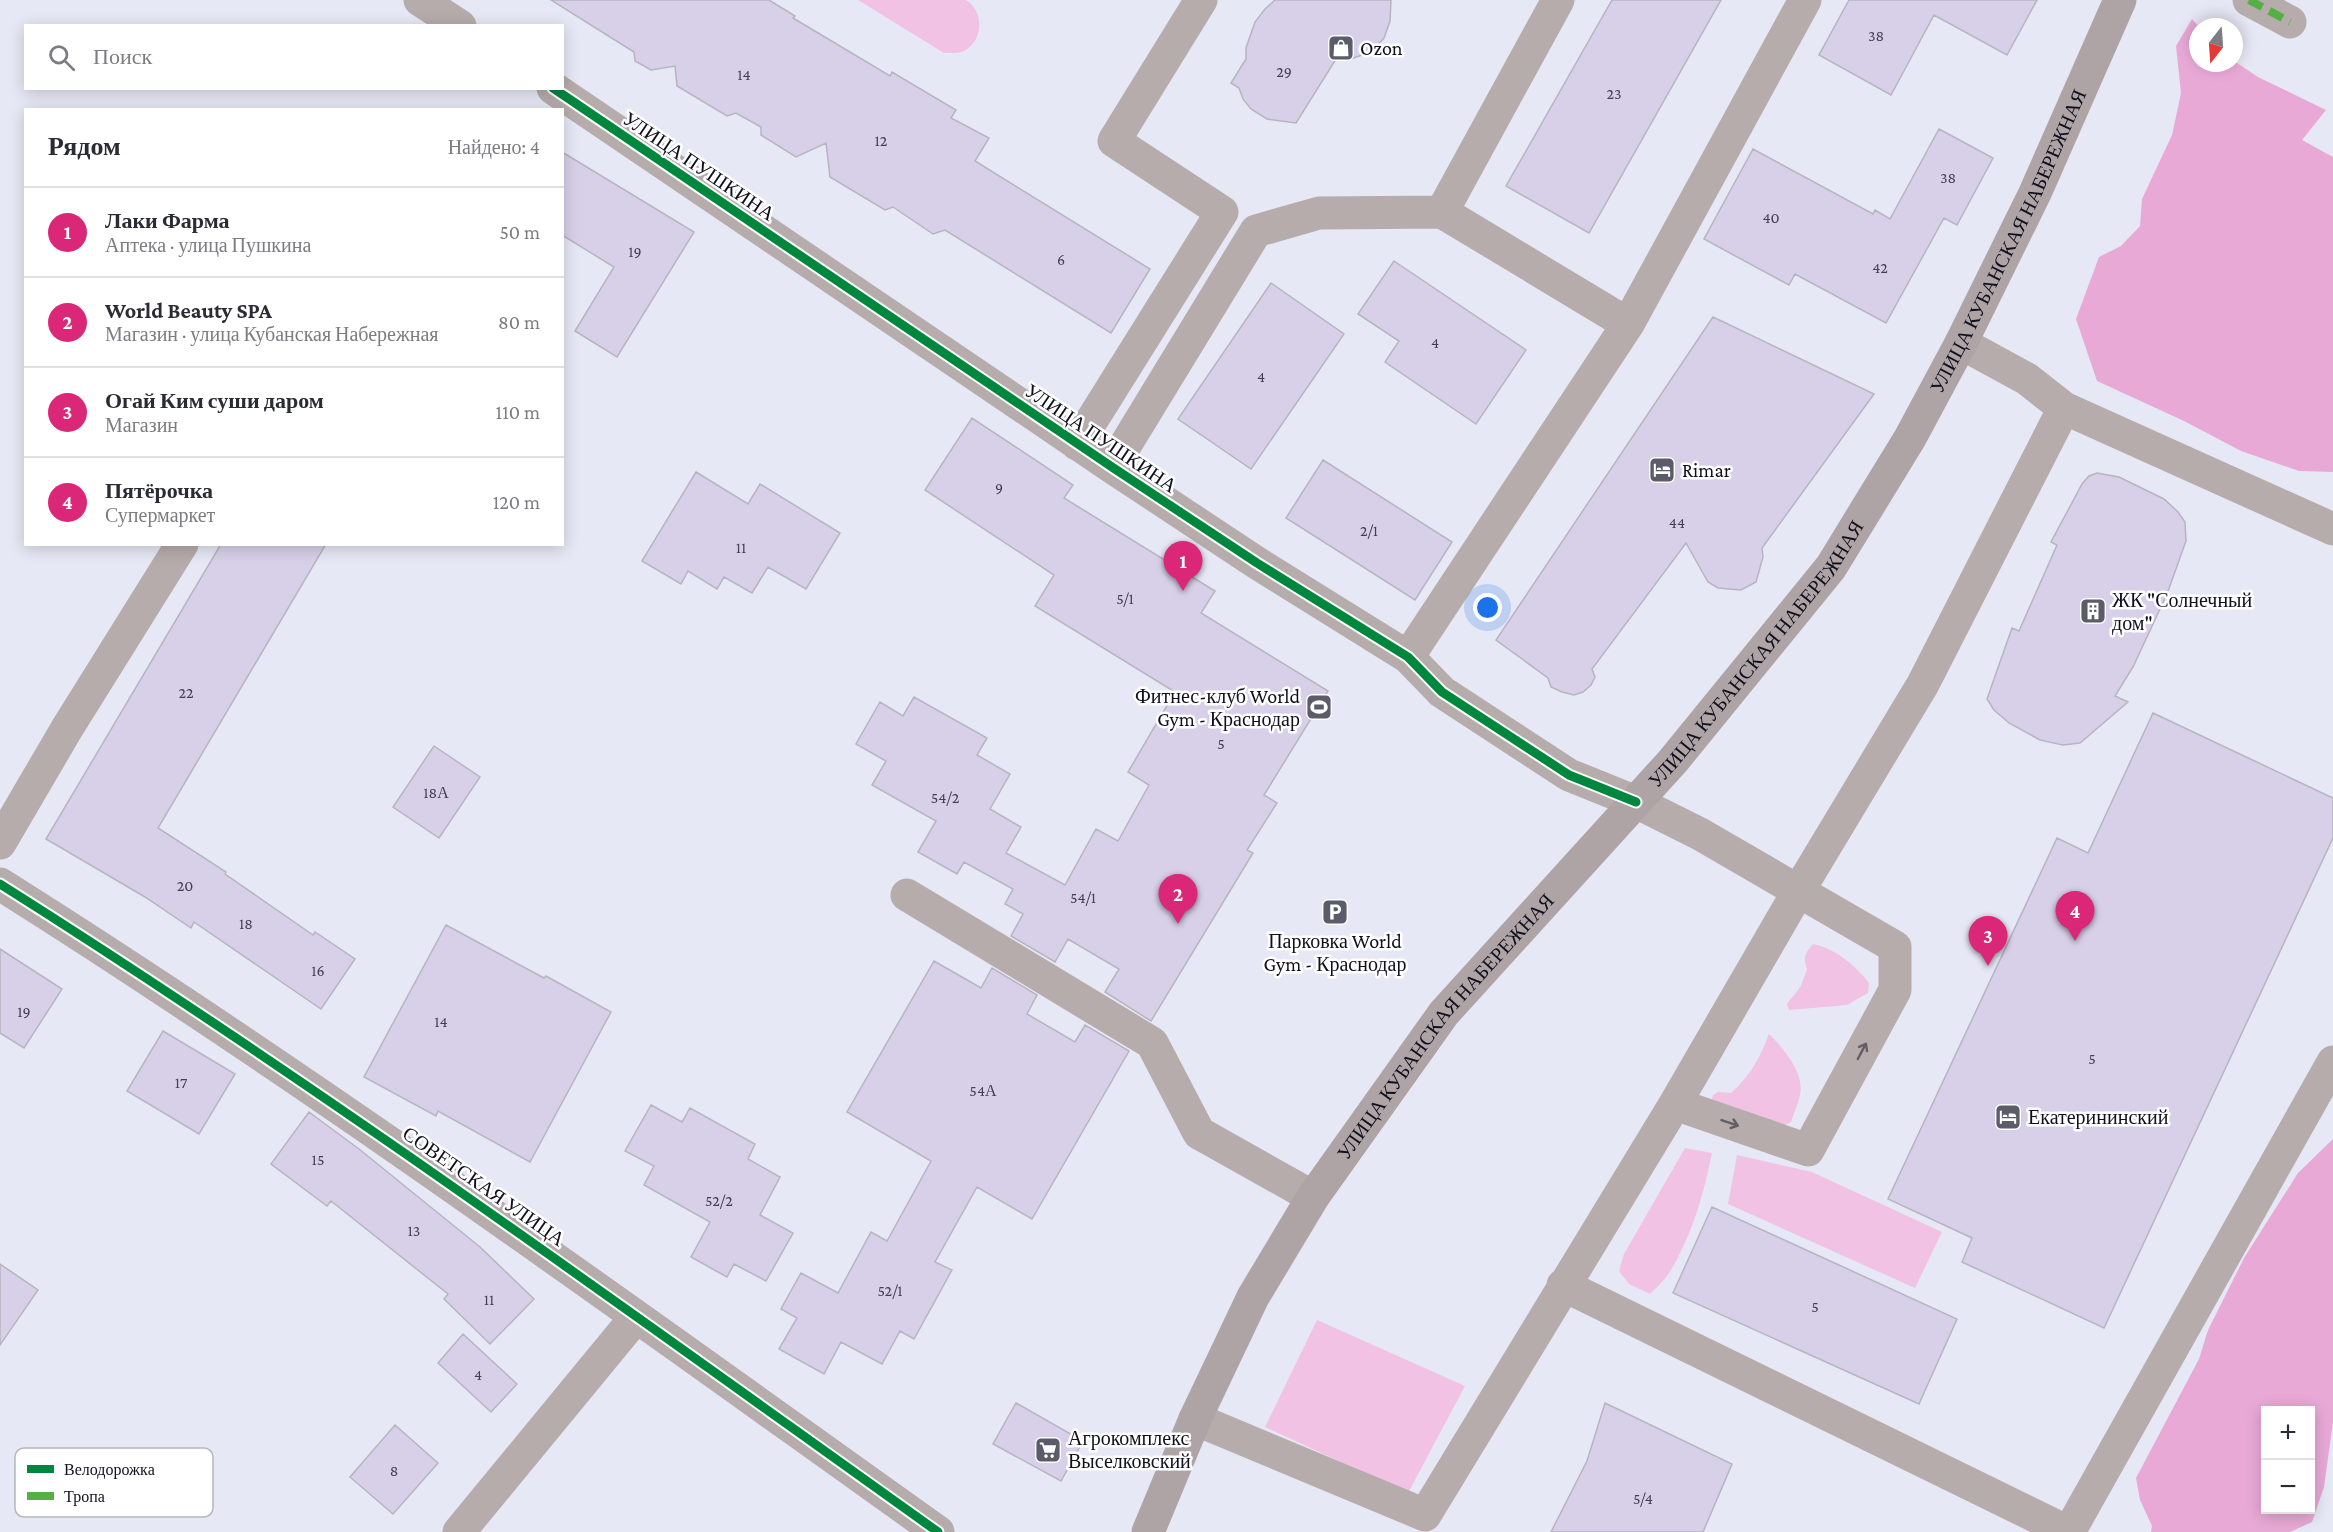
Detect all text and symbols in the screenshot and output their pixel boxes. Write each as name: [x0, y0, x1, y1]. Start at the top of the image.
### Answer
north arrow: [2189, 18, 2243, 72]
search box: [24, 24, 564, 90]
house number: 38: [1868, 27, 1884, 44]
shop icon: Ozon: [1326, 33, 1356, 63]
place label: Ozon: [1360, 37, 1403, 59]
icon: search: [45, 41, 78, 74]
text: Поиск: [93, 44, 152, 69]
house number: 29: [1276, 63, 1292, 80]
house number: 14: [737, 66, 751, 83]
house number: 23: [1606, 85, 1622, 102]
street label: УЛИЦА КУБАНСКАЯ НАБЕРЕЖНАЯ: [1925, 86, 2090, 397]
street label: УЛИЦА ПУШКИНА: [619, 107, 779, 226]
text: Рядом: [48, 132, 121, 161]
house number: 12: [875, 132, 888, 149]
text: Найдено: 4: [448, 136, 540, 158]
house number: 38: [1940, 169, 1956, 186]
text: Лаки Фарма: [105, 208, 230, 233]
house number: 40: [1762, 209, 1780, 226]
text: 1: [64, 221, 71, 243]
text: 50 m: [499, 221, 540, 243]
text: Аптека · улица Пушкина: [105, 234, 311, 256]
house number: 19: [628, 243, 642, 260]
house number: 6: [1057, 251, 1065, 268]
house number: 42: [1872, 259, 1888, 276]
text: World Beauty SPA: [105, 298, 272, 323]
text: 2: [62, 311, 73, 333]
text: 80 m: [498, 311, 540, 333]
text: Магазин · улица Кубанская Набережная: [105, 323, 439, 345]
house number: 4: [1431, 334, 1439, 351]
house number: 4: [1257, 368, 1265, 385]
street label: УЛИЦА ПУШКИНА: [1021, 379, 1181, 498]
text: Огай Ким суши даром: [105, 388, 324, 413]
text: 3: [63, 401, 72, 423]
text: 110 m: [496, 401, 540, 423]
text: Магазин: [105, 414, 178, 436]
hotel icon: Rimar: [1647, 455, 1677, 485]
place label: Rimar: [1682, 459, 1731, 481]
text: Пятёрочка: [105, 478, 213, 503]
house number: 9: [995, 479, 1003, 496]
text: 4: [62, 491, 73, 513]
text: 120 m: [493, 491, 540, 513]
text: Супермаркет: [105, 504, 215, 526]
house number: 44: [1669, 514, 1685, 531]
street label: УЛИЦА КУБАНСКАЯ НАБЕРЕЖНАЯ: [1644, 517, 1868, 792]
house number: 2/1: [1360, 522, 1378, 539]
house number: 11: [736, 539, 746, 556]
pin: 1: [1164, 542, 1202, 591]
place label: ЖК "Солнечный дом": [2112, 589, 2253, 635]
house number: 5/1: [1116, 590, 1134, 607]
your location: [1473, 593, 1502, 622]
building icon: ЖК "Солнечный дом": [2078, 596, 2108, 626]
house number: 22: [178, 684, 194, 701]
place label: Фитнес-клуб World Gym - Краснодар: [1135, 685, 1300, 731]
sports icon: Фитнес-клуб World Gym - Краснодар: [1304, 692, 1334, 722]
house number: 5: [1217, 735, 1225, 752]
house number: 18А: [423, 784, 449, 801]
house number: 54/2: [931, 789, 960, 806]
pin: 2: [1158, 874, 1198, 924]
house number: 20: [177, 877, 193, 894]
house number: 54/1: [1070, 889, 1096, 906]
street label: УЛИЦА КУБАНСКАЯ НАБЕРЕЖНАЯ: [1332, 889, 1558, 1164]
pin: 4: [2056, 892, 2094, 941]
parking icon: Парковка World Gym - Краснодар: [1320, 897, 1350, 927]
house number: 18: [239, 915, 253, 932]
pin: 3: [1968, 916, 2008, 966]
place label: Парковка World Gym - Краснодар: [1264, 930, 1406, 976]
house number: 16: [311, 962, 325, 979]
house number: 19: [17, 1003, 31, 1020]
house number: 14: [434, 1013, 448, 1030]
one-way arrow: [1856, 1043, 1868, 1060]
house number: 5: [2088, 1050, 2096, 1067]
house number: 17: [175, 1074, 188, 1091]
house number: 54А: [969, 1082, 997, 1099]
hotel icon: Екатерининский: [1993, 1102, 2023, 1132]
place label: Екатерининский: [2028, 1106, 2169, 1129]
one-way arrow: [1720, 1119, 1739, 1130]
street label: СОВЕТСКАЯ УЛИЦА: [398, 1122, 570, 1251]
house number: 15: [312, 1151, 324, 1168]
house number: 52/2: [705, 1192, 733, 1209]
house number: 13: [408, 1222, 420, 1239]
house number: 52/1: [877, 1282, 903, 1299]
house number: 11: [484, 1291, 494, 1308]
house number: 5: [1811, 1298, 1819, 1315]
house number: 4: [474, 1366, 482, 1383]
map controls: [2261, 1406, 2315, 1514]
button: +: [2261, 1406, 2315, 1460]
place label: Агрокомплекс Выселковский: [1068, 1427, 1191, 1472]
supermarket icon: Агрокомплекс Выселковский: [1033, 1435, 1063, 1465]
legend: [15, 1448, 213, 1517]
button: −: [2261, 1460, 2315, 1514]
text: Велодорожка: [64, 1461, 155, 1479]
house number: 8: [390, 1462, 398, 1479]
text: Тропа: [64, 1488, 105, 1506]
house number: 5/4: [1633, 1490, 1653, 1507]

